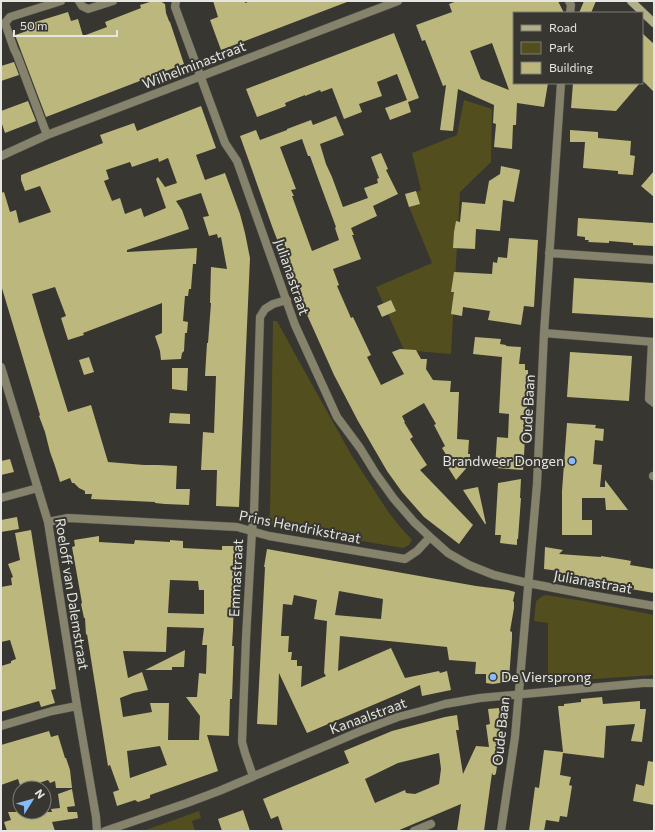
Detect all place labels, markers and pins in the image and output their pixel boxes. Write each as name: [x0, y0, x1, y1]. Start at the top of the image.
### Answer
place label: Brandweer Dongen: [443, 452, 564, 469]
marker: Brandweer Dongen: [567, 456, 577, 466]
place label: De Viersprong: [501, 668, 592, 685]
marker: De Viersprong: [488, 672, 498, 682]

